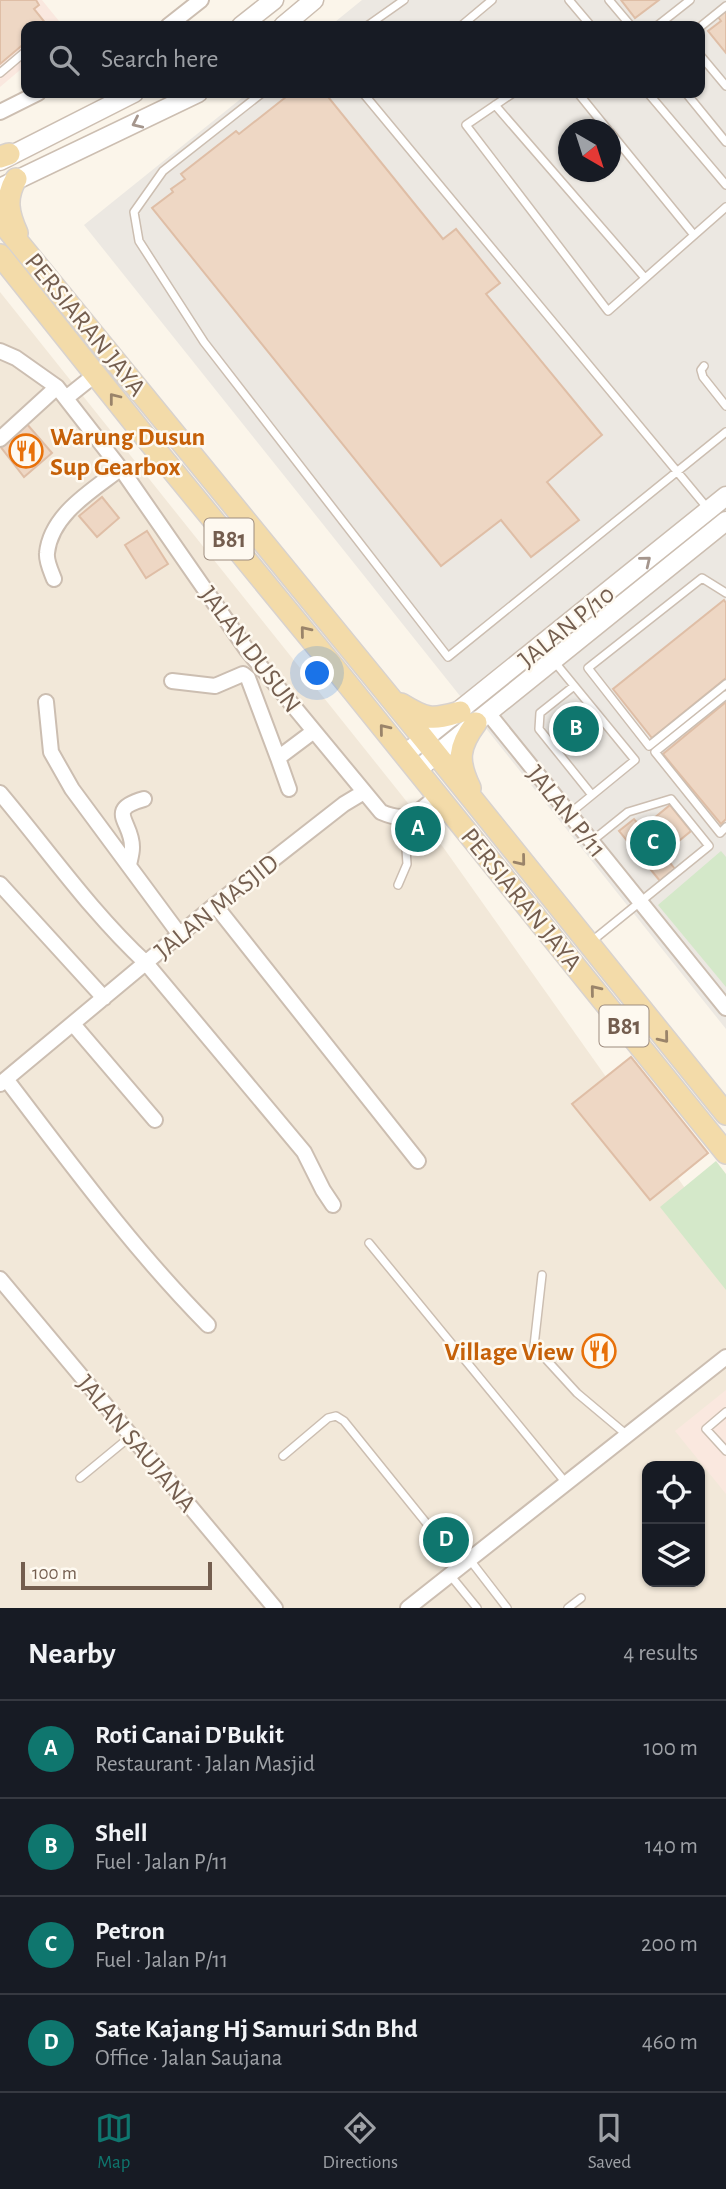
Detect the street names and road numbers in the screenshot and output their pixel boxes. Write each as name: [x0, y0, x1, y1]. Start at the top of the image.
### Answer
street label: PERSIARAN JAYA: [20, 248, 151, 401]
road number: B81: [204, 518, 254, 560]
street label: JALAN P/10: [514, 581, 619, 673]
street label: JALAN DUSUN: [195, 582, 306, 717]
street label: JALAN P/11: [522, 761, 611, 862]
street label: PERSIARAN JAYA: [456, 823, 587, 976]
street label: JALAN MASJID: [150, 849, 283, 964]
road number: B81: [600, 1006, 648, 1046]
street label: JALAN SAUJANA: [72, 1370, 201, 1517]

